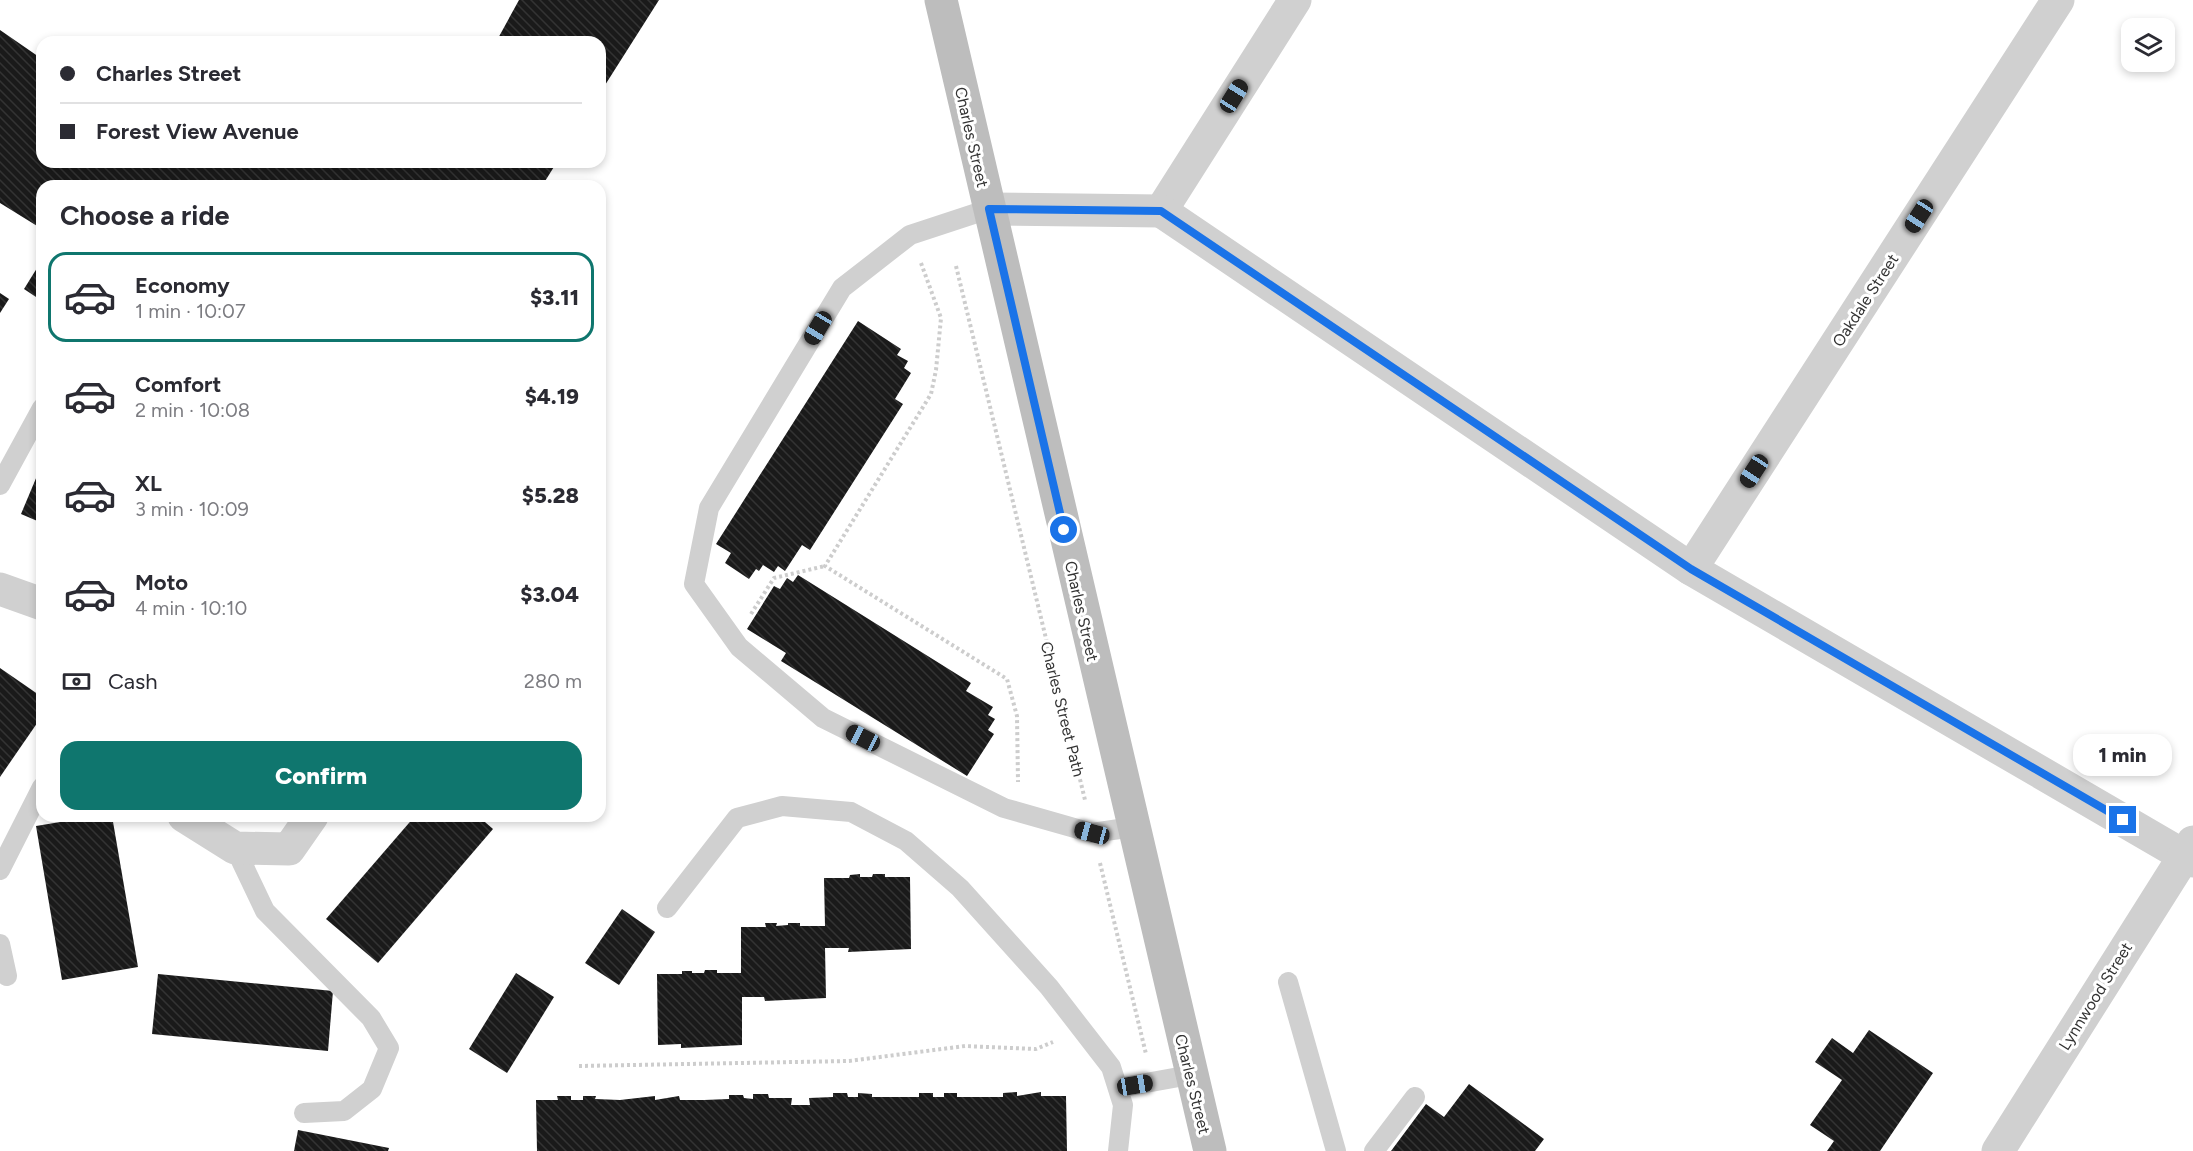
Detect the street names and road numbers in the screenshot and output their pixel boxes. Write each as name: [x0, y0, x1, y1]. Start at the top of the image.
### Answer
street label: Charles Street: [951, 85, 992, 189]
street label: Oakdale Street: [1828, 250, 1902, 350]
street label: Charles Street: [1061, 559, 1102, 663]
street label: Charles Street Path: [1037, 640, 1089, 779]
street label: Lynnwood Street: [2055, 939, 2136, 1054]
street label: Charles Street: [1171, 1032, 1214, 1136]

